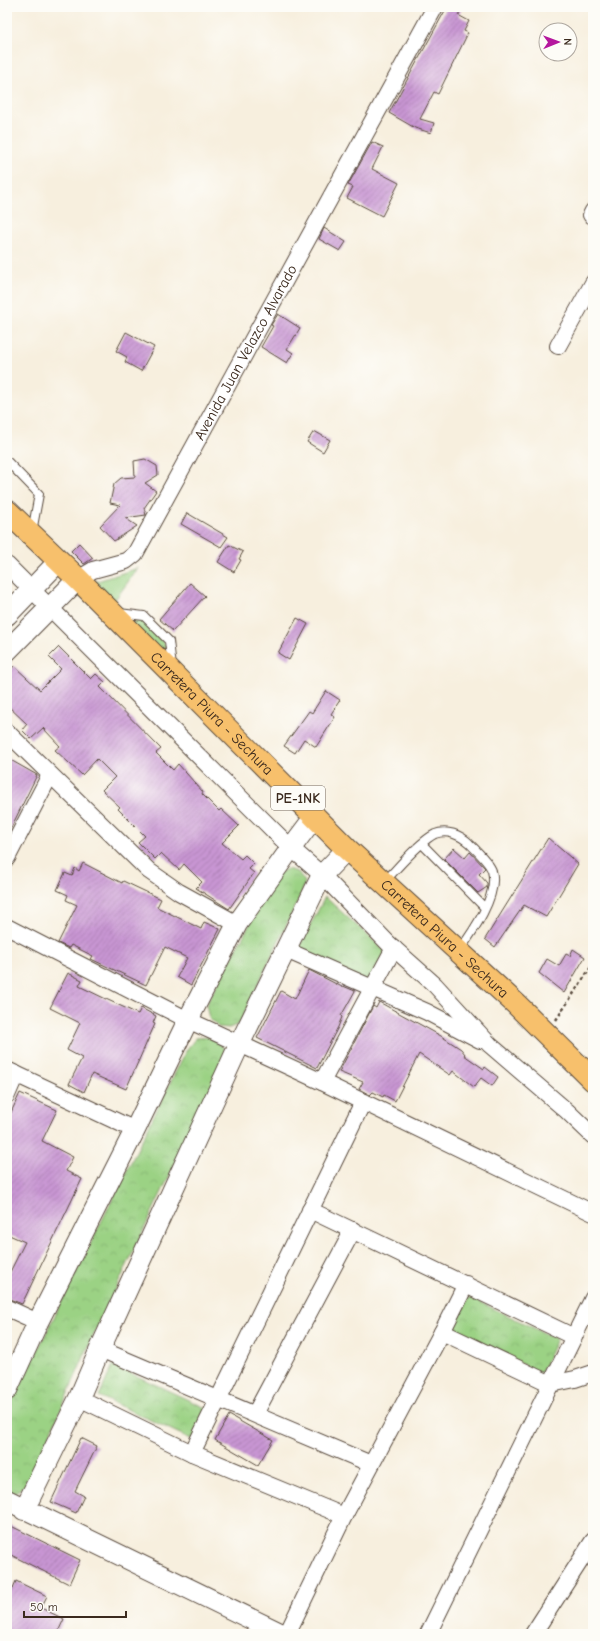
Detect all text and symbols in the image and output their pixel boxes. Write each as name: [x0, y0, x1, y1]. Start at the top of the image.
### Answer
north arrow: [538, 22, 578, 62]
text: N: [561, 38, 574, 46]
street label: Avenida Juan Velazco Alvarado: [190, 262, 301, 443]
street label: Carretera Piura - Sechura: [147, 648, 277, 779]
road number: PE-1NK: [271, 786, 325, 810]
street label: Carretera Piura - Sechura: [377, 876, 512, 1002]
scale bar: [24, 1593, 126, 1619]
text: 50 m: [30, 1600, 58, 1614]

